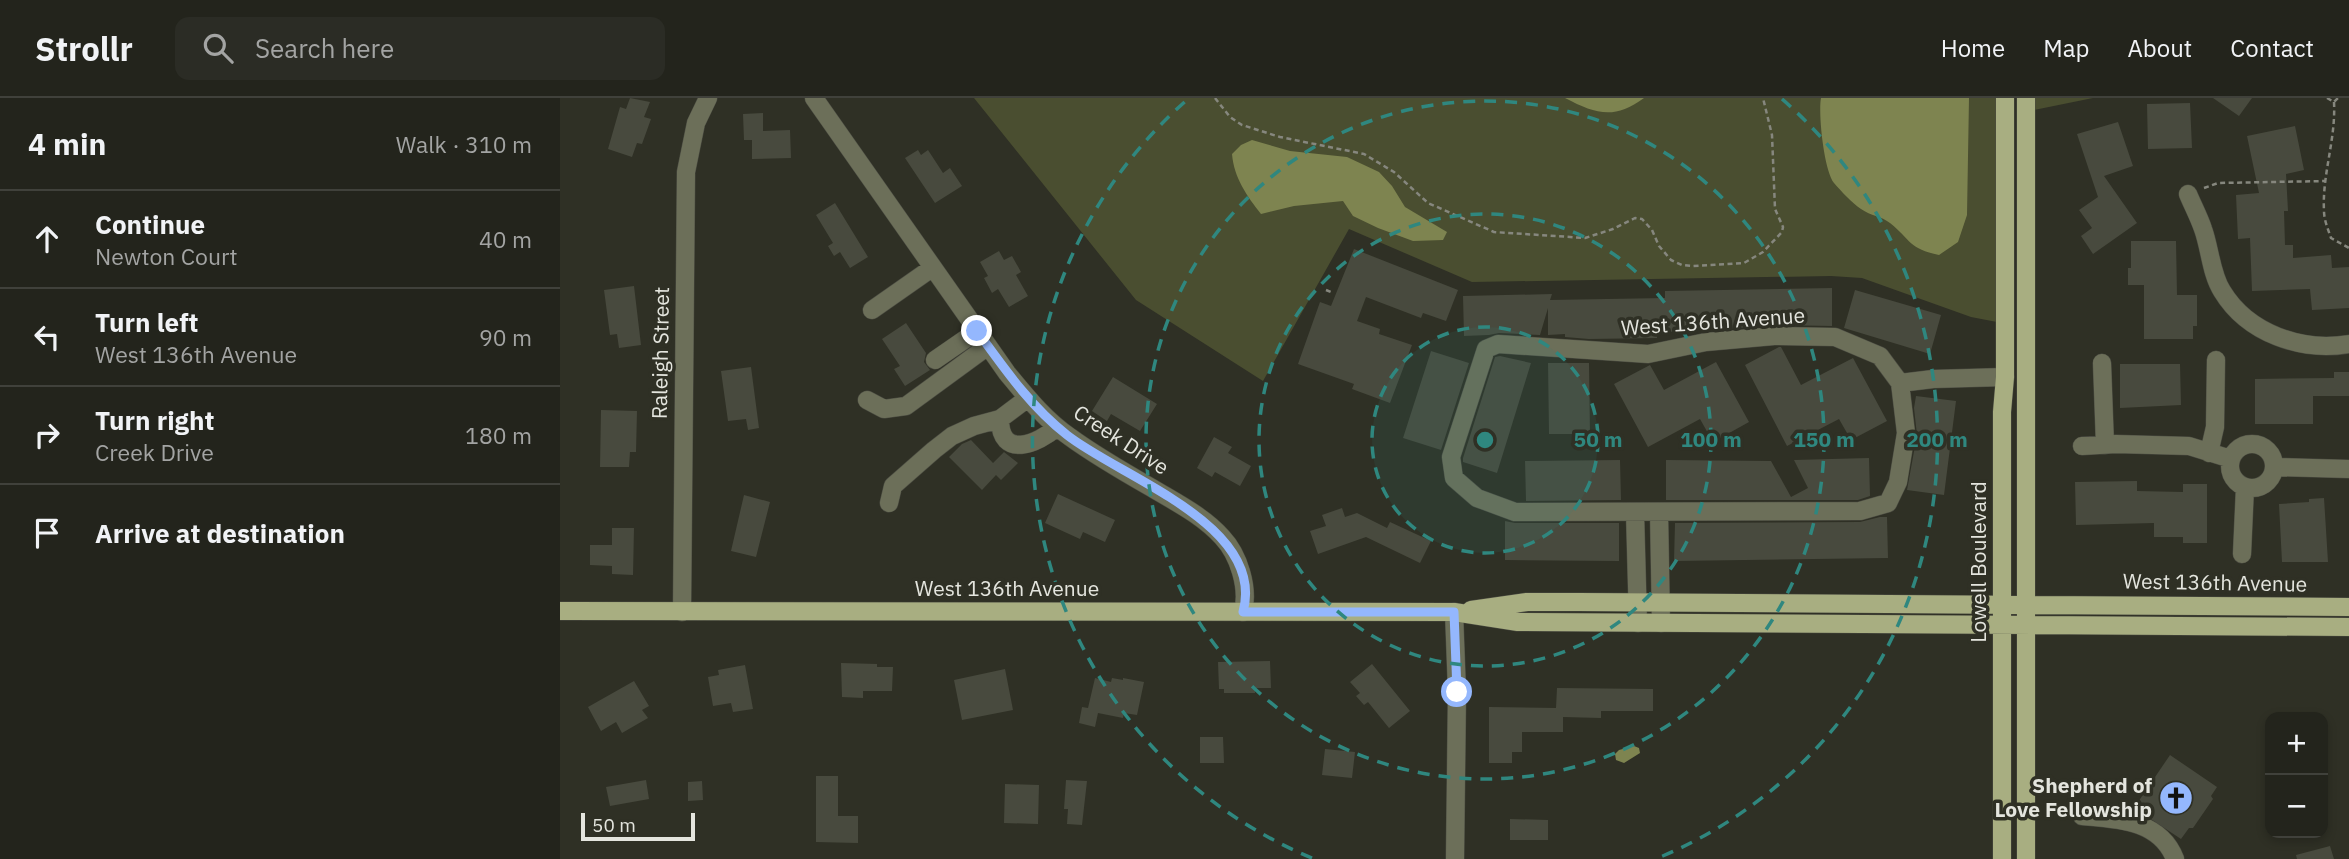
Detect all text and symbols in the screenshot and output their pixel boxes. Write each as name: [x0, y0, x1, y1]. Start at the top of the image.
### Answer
search box: [175, 17, 665, 80]
text: Strollr: [35, 27, 133, 70]
icon: search: [199, 29, 237, 67]
text: Search here: [255, 31, 394, 65]
text: Home: [1941, 32, 2005, 64]
text: Map: [2043, 32, 2089, 64]
text: About: [2127, 32, 2192, 64]
text: Contact: [2230, 32, 2314, 64]
text: 4 min: [28, 124, 106, 163]
text: Walk · 310 m: [396, 129, 532, 159]
text: Continue: [95, 207, 205, 241]
icon: ahead: [28, 220, 66, 258]
text: 40 m: [479, 224, 532, 254]
text: Newton Court: [95, 241, 238, 271]
street label: Raleigh Street: [645, 286, 675, 419]
street label: West 136th Avenue: [1620, 301, 1806, 341]
text: Turn left: [95, 305, 198, 339]
route end: [961, 315, 992, 346]
icon: left: [28, 318, 66, 356]
text: 90 m: [479, 322, 532, 352]
text: West 136th Avenue: [95, 339, 297, 369]
street label: Creek Drive: [1068, 398, 1175, 480]
text: Turn right: [95, 403, 214, 437]
icon: right: [28, 416, 66, 454]
text: 180 m: [465, 420, 532, 450]
text: 50 m: [1574, 425, 1622, 453]
text: 100 m: [1680, 425, 1742, 453]
text: 150 m: [1793, 425, 1855, 453]
text: 200 m: [1906, 425, 1968, 453]
centre of rings: [1473, 428, 1497, 452]
text: Creek Drive: [95, 437, 214, 467]
street label: Lowell Boulevard: [1964, 481, 1992, 643]
icon: arrive: [28, 514, 66, 552]
text: Arrive at destination: [95, 516, 345, 550]
street label: West 136th Avenue: [2123, 566, 2308, 598]
street label: West 136th Avenue: [915, 574, 1099, 602]
route start: [1441, 676, 1472, 707]
map controls: [2265, 712, 2328, 838]
button: +: [2265, 712, 2328, 775]
place label: Shepherd of Love Fellowship: [1994, 771, 2152, 823]
button: −: [2265, 775, 2328, 838]
church icon: Shepherd of Love Fellowship: [2157, 779, 2195, 817]
scale bar: [581, 810, 695, 842]
text: 50 m: [592, 813, 636, 837]

